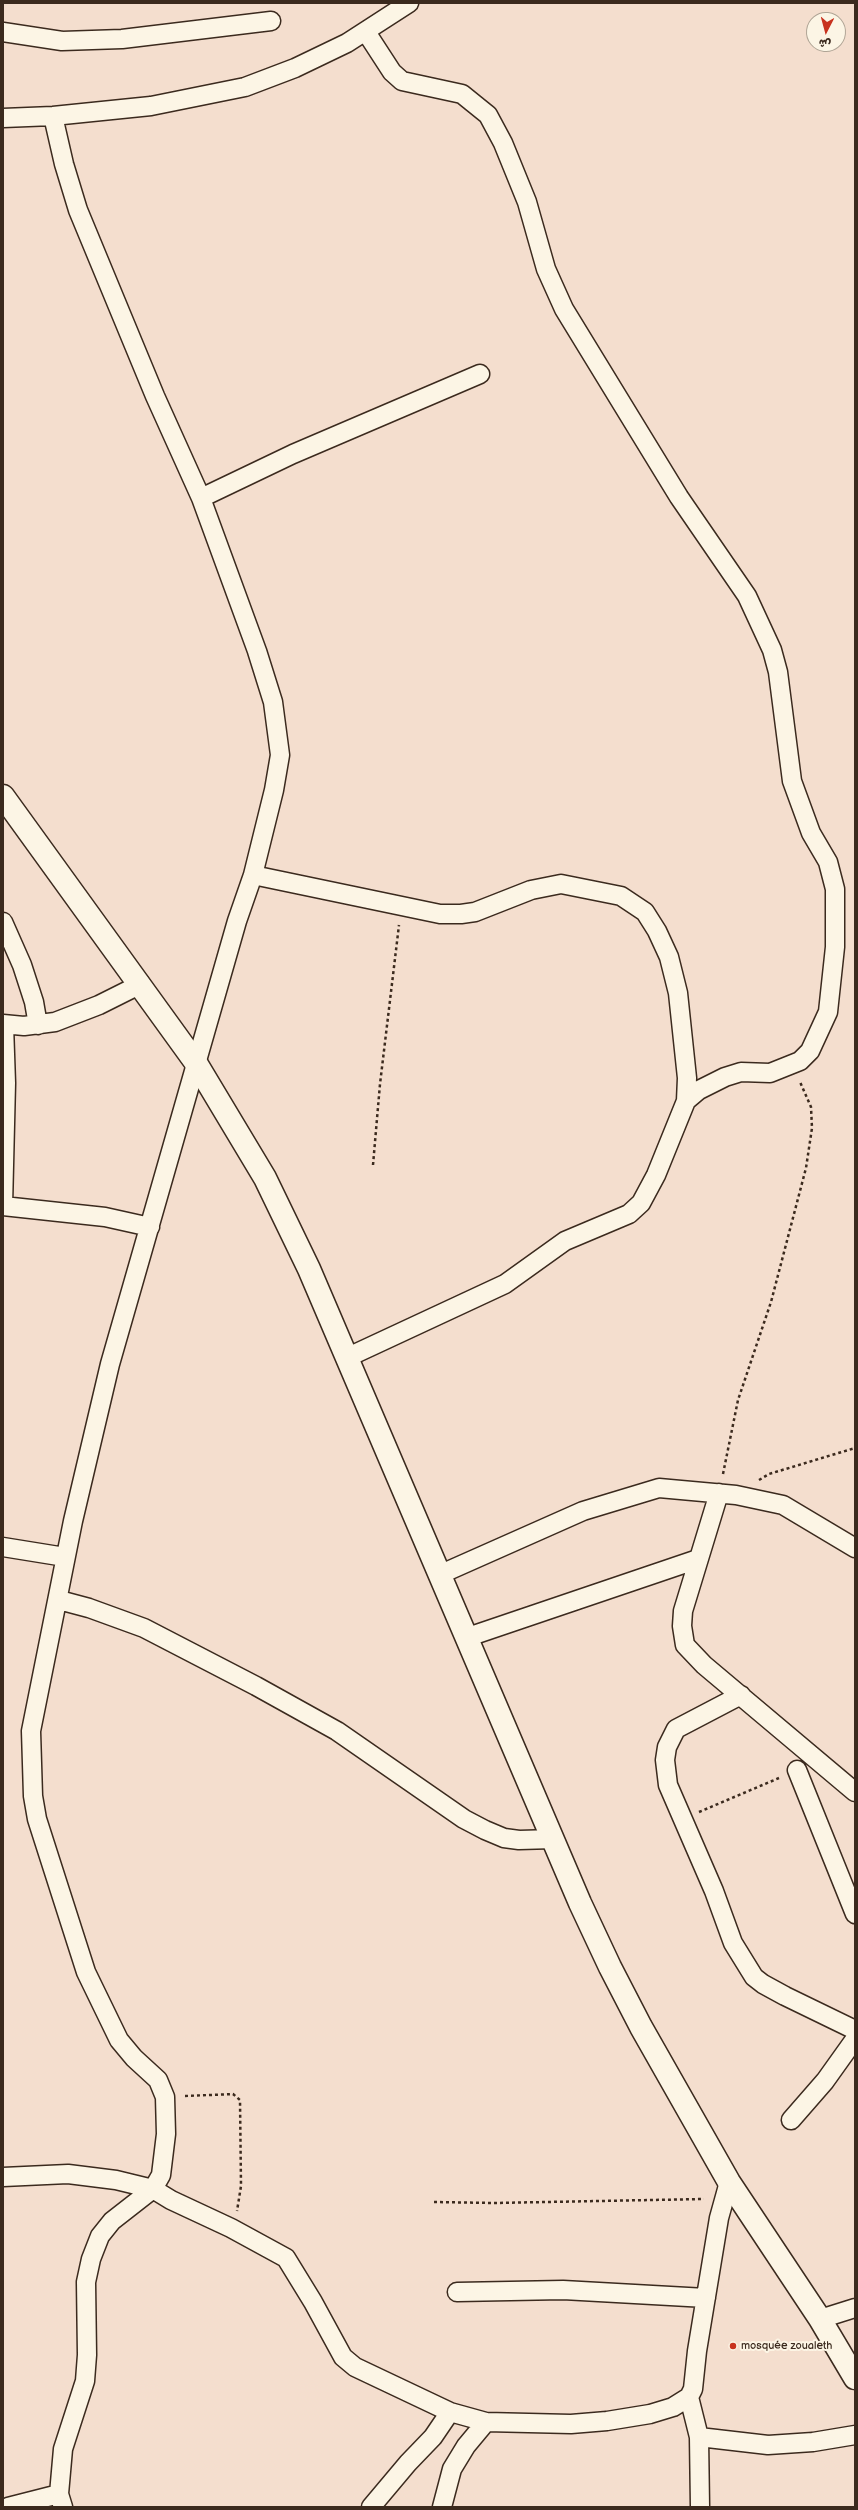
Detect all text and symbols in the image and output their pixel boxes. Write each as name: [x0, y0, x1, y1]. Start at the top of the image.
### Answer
north arrow: [806, 12, 846, 52]
text: ش: [818, 36, 832, 51]
place label: mosquée zoualeth: [741, 2339, 832, 2353]
marker: mosquée zoualeth: [728, 2341, 738, 2351]

